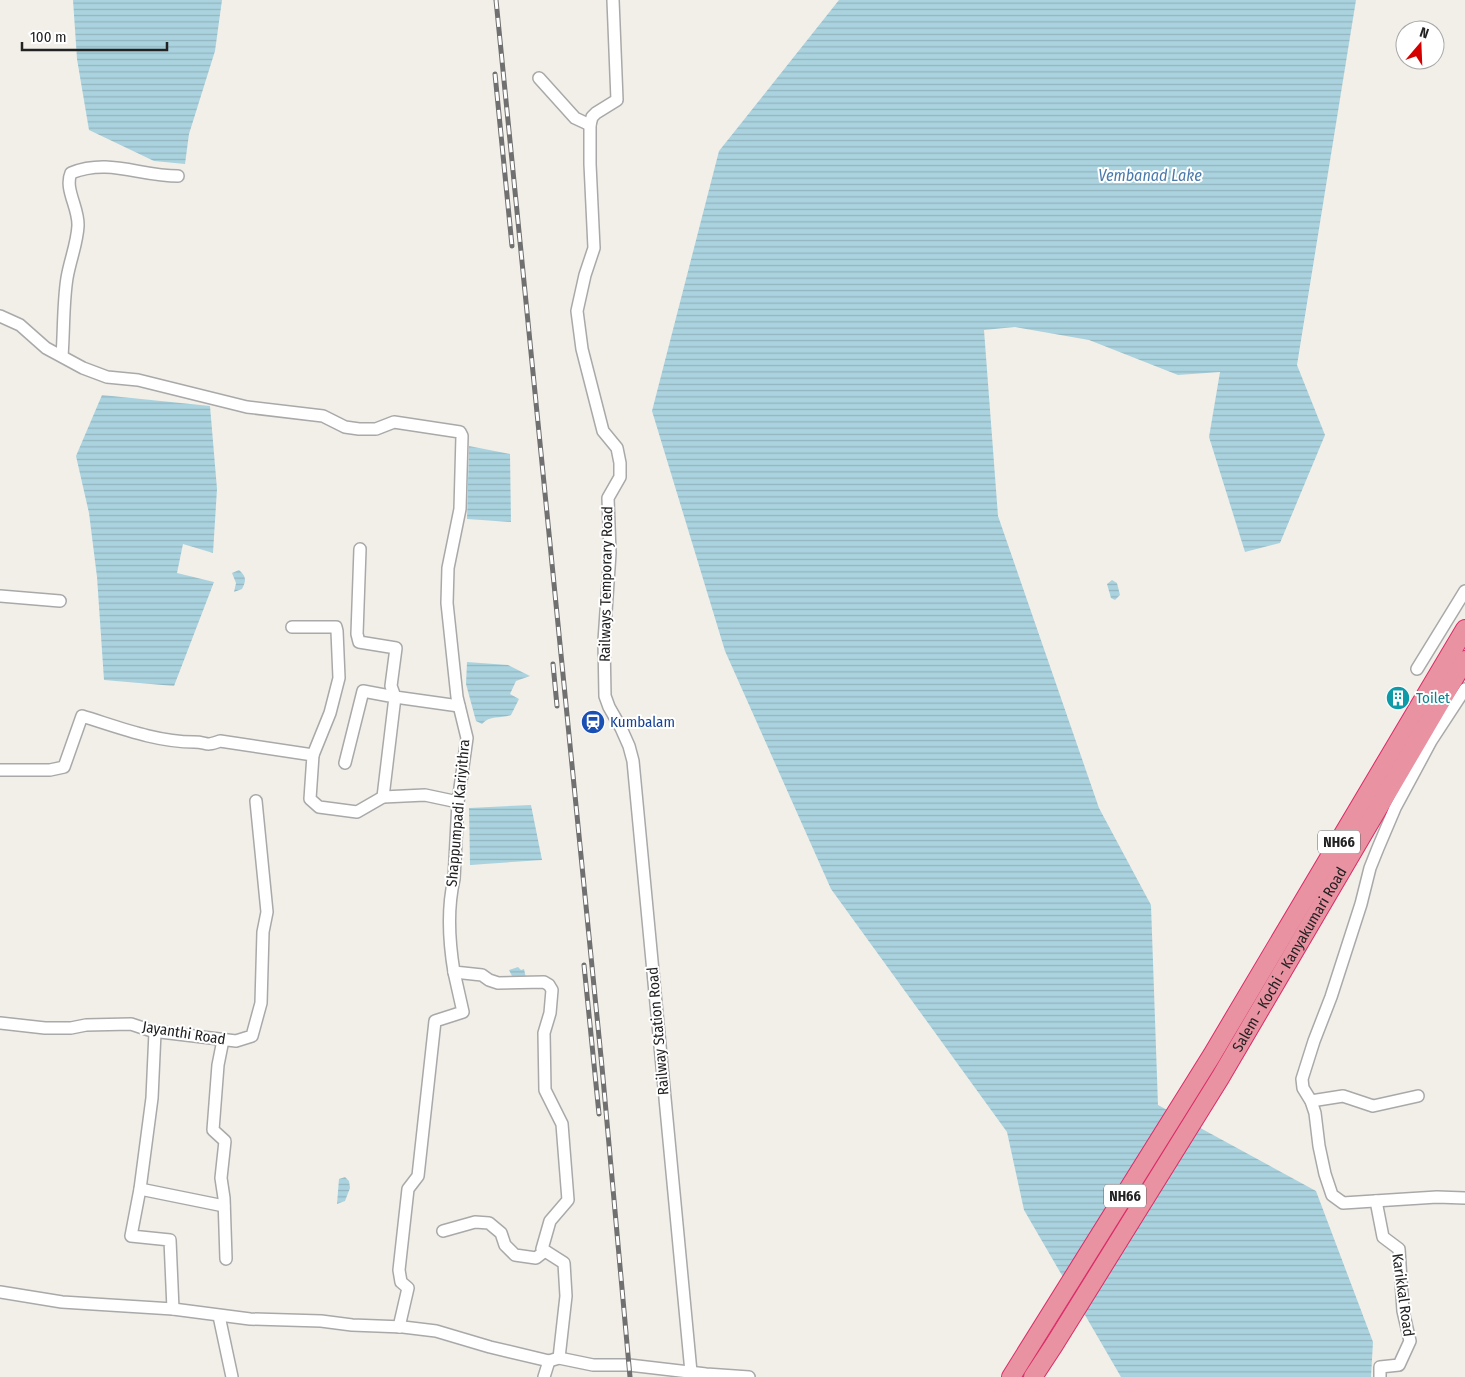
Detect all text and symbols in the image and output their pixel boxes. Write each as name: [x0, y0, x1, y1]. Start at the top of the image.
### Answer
scale bar: [22, 20, 168, 52]
north arrow: [1395, 20, 1445, 70]
text: N: [1417, 24, 1431, 43]
text: 100 m: [30, 28, 67, 46]
water label: Vembanad Lake: [1098, 166, 1202, 185]
street label: Railways Temporary Road: [596, 506, 616, 662]
building icon: Toilet: [1385, 685, 1411, 711]
place label: Toilet: [1416, 689, 1450, 707]
station icon: Kumbalam: [580, 709, 606, 735]
place label: Kumbalam: [610, 713, 675, 731]
street label: Shappumpadi Kariyithra: [443, 738, 473, 888]
road number: NH66: [1318, 830, 1360, 854]
street label: Salem - Kochi - Kanyakumari Road: [1228, 864, 1350, 1055]
street label: Railway Station Road: [643, 966, 673, 1096]
street label: Jayanthi Road: [141, 1018, 227, 1048]
road number: NH66: [1104, 1184, 1146, 1208]
street label: Karikkal Road: [1388, 1252, 1418, 1338]

